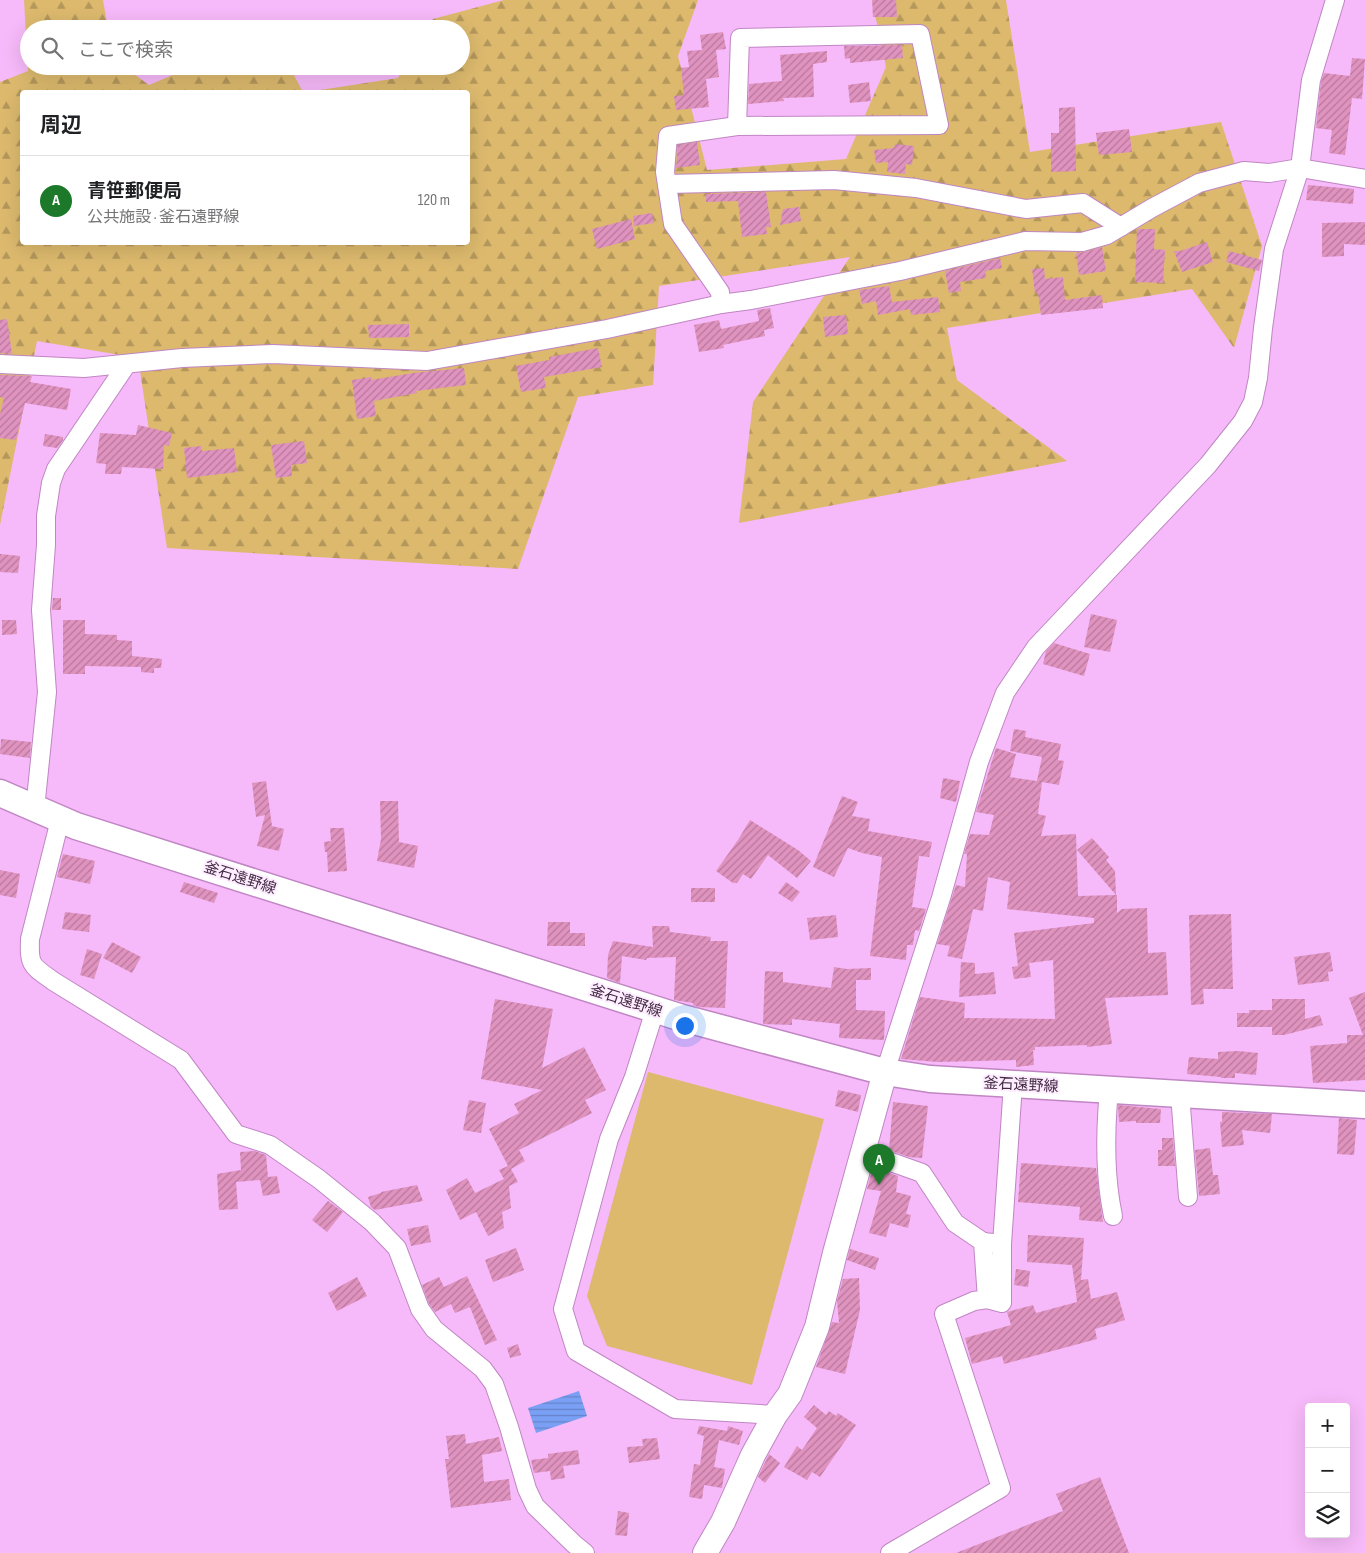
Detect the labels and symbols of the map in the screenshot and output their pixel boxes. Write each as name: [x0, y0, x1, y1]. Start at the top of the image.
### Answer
street label: 釜石遠野線: [201, 857, 279, 899]
street label: 釜石遠野線: [587, 980, 665, 1022]
your location: [672, 1013, 698, 1039]
street label: 釜石遠野線: [983, 1074, 1059, 1096]
pin: A: [863, 1144, 895, 1185]

